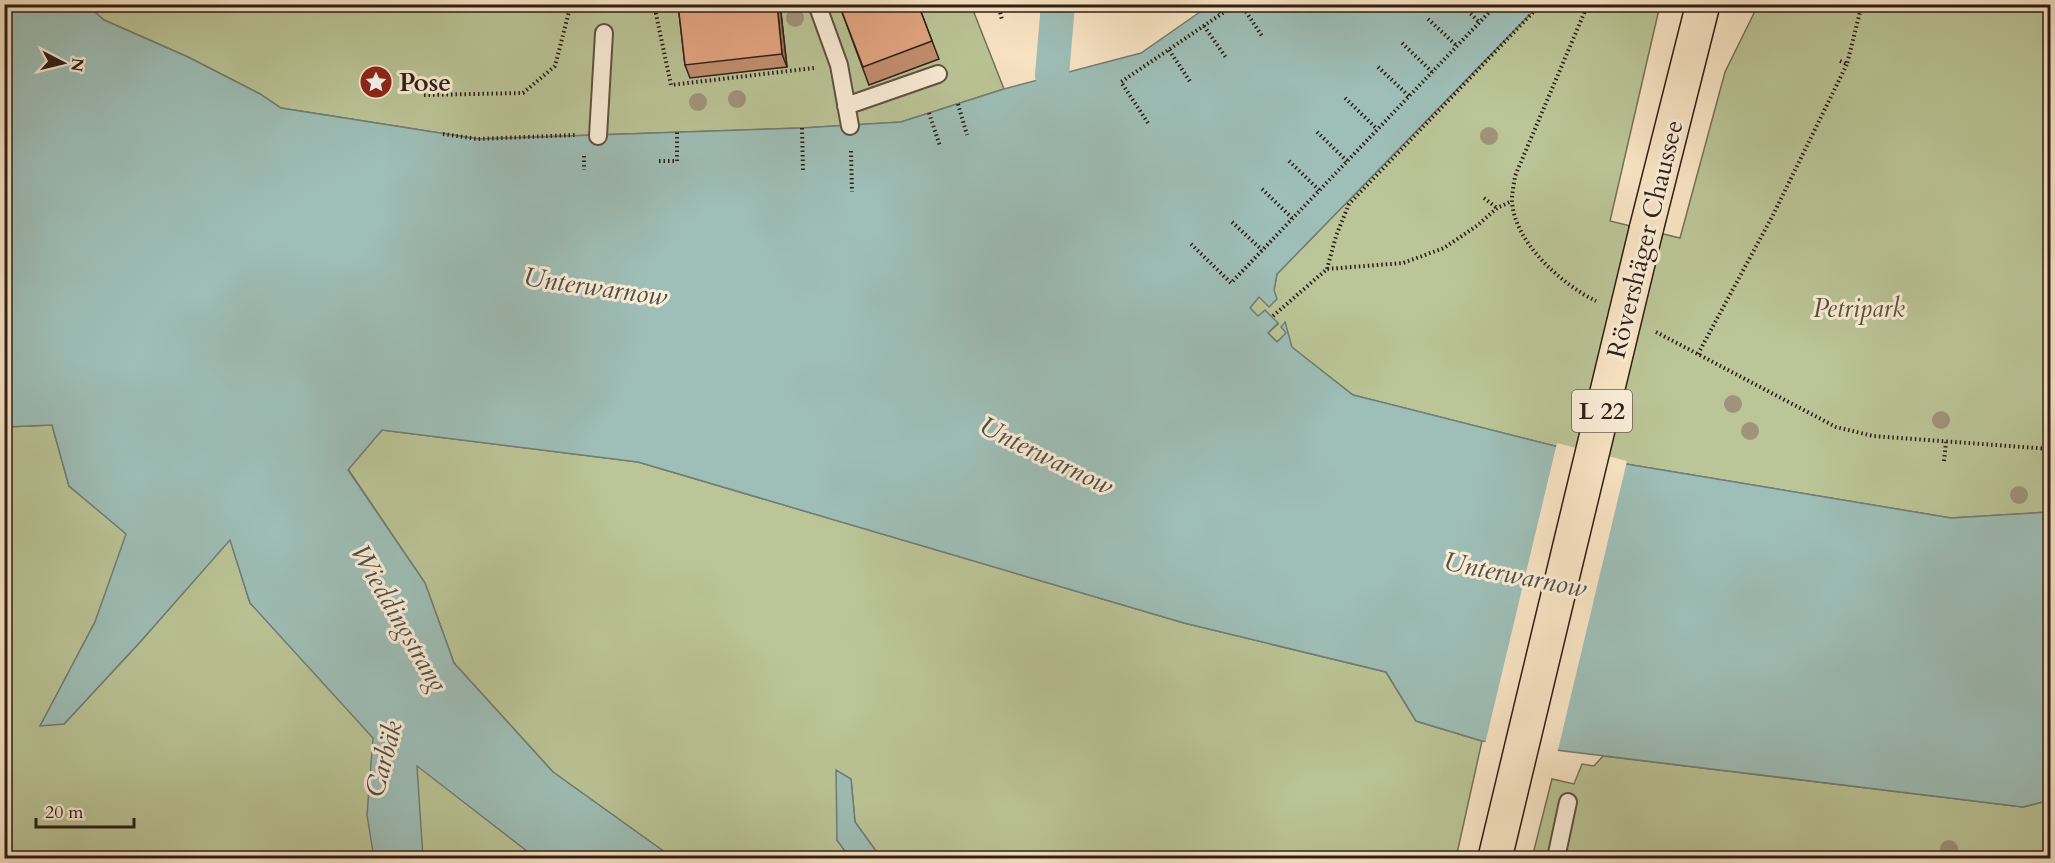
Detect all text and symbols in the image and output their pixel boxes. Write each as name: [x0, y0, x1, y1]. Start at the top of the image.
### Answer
north arrow: [33, 33, 93, 93]
text: N: [65, 56, 89, 73]
place icon: Pose: [358, 64, 394, 100]
place label: Pose: [399, 65, 451, 100]
street label: Rövershäger Chaussee: [1598, 116, 1692, 362]
water label: Unterwarnow: [520, 259, 670, 315]
park label: Petripark: [1813, 291, 1905, 326]
road number: L 22: [1572, 390, 1632, 432]
water label: Unterwarnow: [973, 408, 1120, 505]
water label: Wieddingstrang: [342, 537, 456, 699]
water label: Unterwarnow: [1440, 543, 1590, 607]
water label: Carbäk: [356, 716, 412, 801]
scale bar: [36, 791, 134, 829]
text: 20 m: [45, 800, 84, 825]

